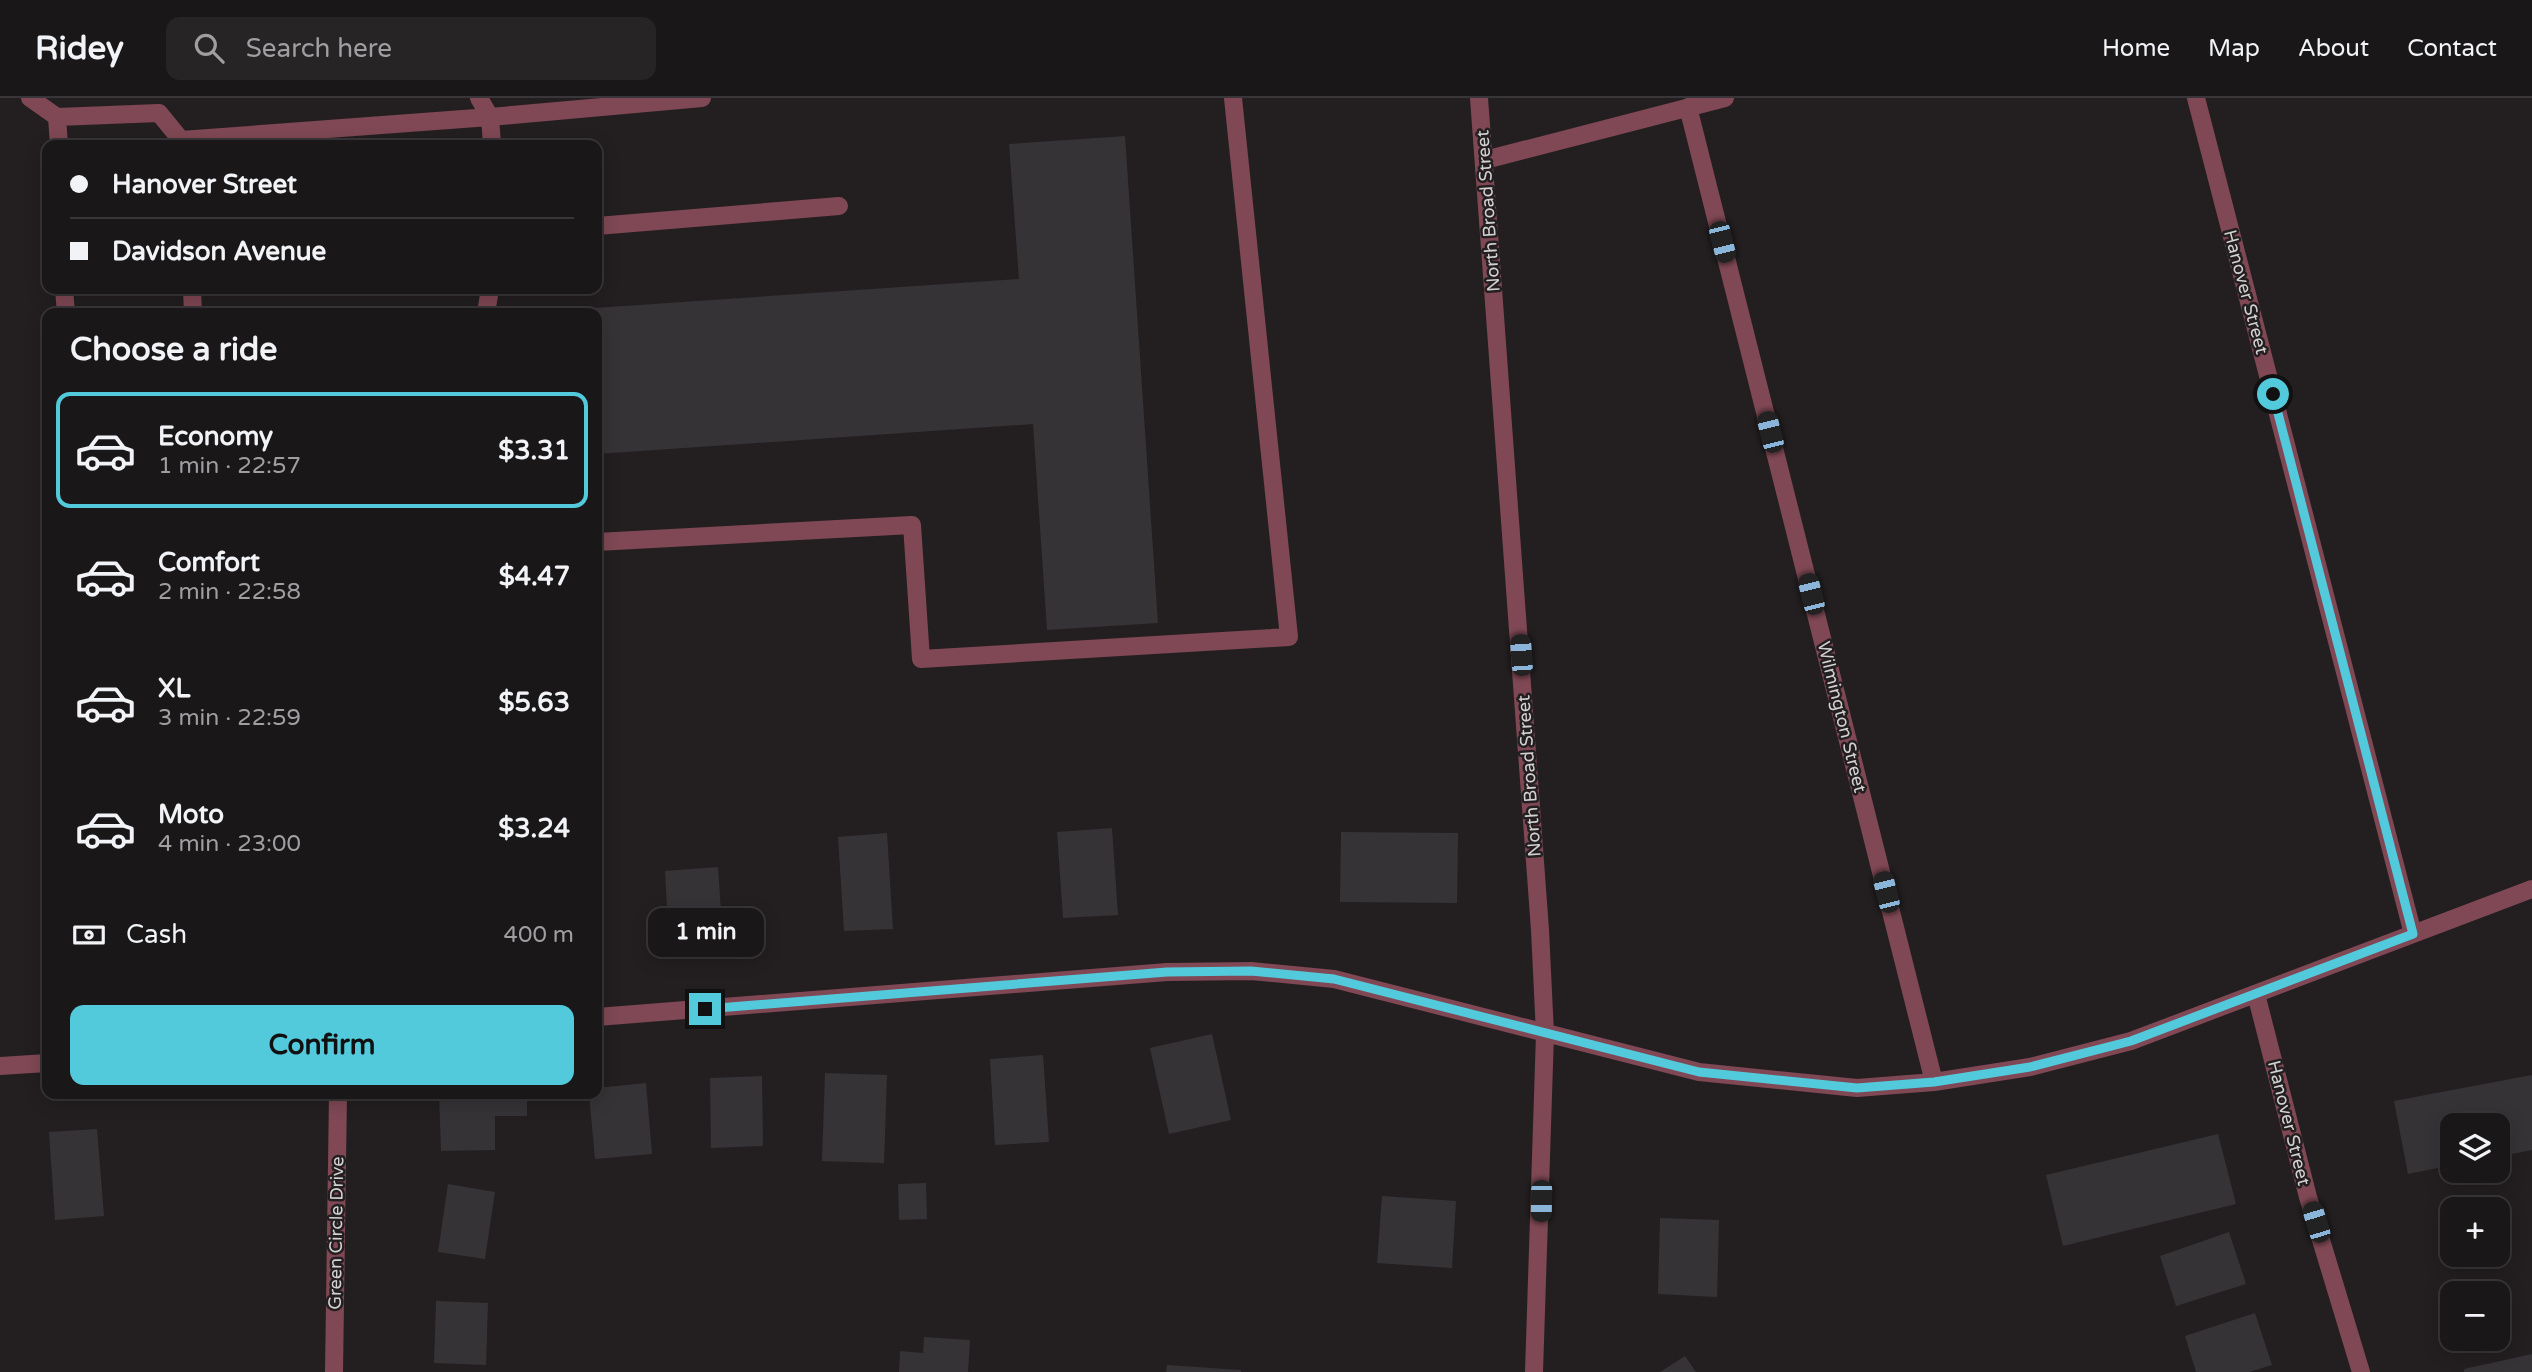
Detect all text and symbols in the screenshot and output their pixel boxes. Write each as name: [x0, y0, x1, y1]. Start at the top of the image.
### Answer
search box: [166, 17, 656, 80]
text: Ridey: [35, 29, 124, 68]
icon: search: [190, 29, 228, 67]
text: Search here: [246, 33, 392, 64]
text: Home: [2102, 34, 2170, 63]
text: Map: [2208, 34, 2260, 63]
text: About: [2298, 34, 2369, 63]
text: Contact: [2407, 34, 2497, 63]
street label: North Broad Street: [1471, 129, 1505, 293]
text: Hanover Street: [112, 169, 297, 200]
car: [1707, 219, 1738, 265]
street label: Hanover Street: [2219, 227, 2273, 357]
text: Davidson Avenue: [112, 236, 326, 267]
text: Choose a ride: [70, 331, 277, 369]
route start: [2257, 378, 2289, 410]
car: [1755, 409, 1786, 455]
icon: car: [74, 419, 137, 482]
text: Economy: [158, 421, 273, 452]
text: $3.31: [498, 435, 570, 466]
text: 1 min · 22:57: [158, 452, 301, 480]
icon: car: [74, 545, 137, 608]
text: Comfort: [158, 547, 260, 578]
text: $4.47: [499, 561, 570, 592]
car: [1796, 571, 1827, 617]
text: 2 min · 22:58: [158, 578, 301, 606]
car: [1510, 633, 1533, 677]
street label: Wilmington Street: [1813, 639, 1871, 795]
icon: car: [74, 671, 137, 734]
text: XL: [158, 673, 190, 704]
text: $5.63: [498, 687, 570, 718]
street label: North Broad Street: [1512, 694, 1546, 858]
text: 3 min · 22:59: [158, 704, 301, 732]
icon: car: [74, 797, 137, 860]
text: Moto: [158, 799, 224, 830]
text: $3.24: [498, 813, 570, 844]
text: 4 min · 23:00: [158, 830, 301, 858]
car: [1871, 869, 1902, 915]
callout: 1 min: [647, 908, 763, 956]
icon: cash: [70, 916, 108, 954]
text: 1 min: [675, 918, 737, 946]
text: Cash: [126, 919, 187, 950]
text: 400 m: [504, 921, 574, 949]
route end: [689, 993, 721, 1025]
button: Confirm: [70, 1005, 574, 1085]
street label: Hanover Street: [2263, 1058, 2315, 1188]
map controls: [2440, 1113, 2510, 1351]
button: layers: [2440, 1113, 2510, 1183]
street label: Green Circle Drive: [324, 1156, 348, 1310]
car: [1531, 1180, 1552, 1222]
button: +: [2440, 1197, 2510, 1267]
car: [2300, 1199, 2333, 1245]
button: −: [2440, 1281, 2510, 1351]

